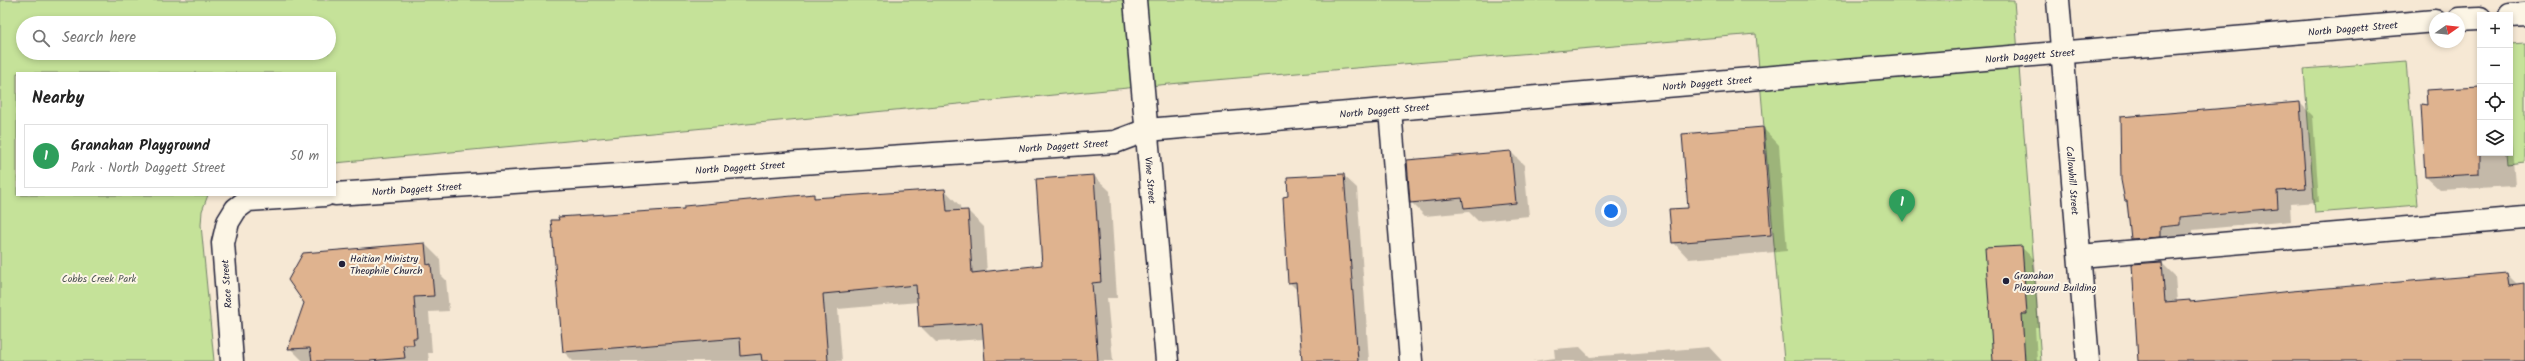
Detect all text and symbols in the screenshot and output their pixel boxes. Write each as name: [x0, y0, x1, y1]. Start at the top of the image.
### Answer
north arrow: [2429, 12, 2465, 48]
map controls: [2477, 12, 2513, 156]
button: +: [2477, 12, 2513, 48]
search box: [16, 16, 336, 60]
street label: North Daggett Street: [2307, 17, 2399, 41]
text: Search here: [62, 26, 136, 50]
icon: search: [30, 27, 52, 49]
street label: North Daggett Street: [1984, 44, 2076, 68]
button: −: [2477, 48, 2513, 84]
street label: North Daggett Street: [1662, 72, 1753, 95]
button: locate: [2477, 84, 2513, 120]
text: Nearby: [32, 85, 84, 112]
street label: North Daggett Street: [1339, 99, 1430, 123]
button: layers: [2477, 120, 2513, 156]
text: Granahan Playground: [71, 134, 210, 158]
street label: North Daggett Street: [1018, 135, 1109, 157]
street label: Callowhill Street: [2061, 145, 2083, 216]
text: 1: [44, 146, 48, 167]
text: 50 m: [290, 146, 319, 167]
street label: Vine Street: [1140, 156, 1160, 205]
street label: North Daggett Street: [695, 157, 786, 179]
text: Park · North Daggett Street: [71, 158, 225, 179]
street label: North Daggett Street: [371, 179, 463, 201]
pin: 1: [1889, 189, 1915, 222]
your location: [1601, 201, 1621, 221]
place label: Haitian Ministry Theophile Church: [350, 251, 423, 279]
street label: Race Street: [217, 259, 237, 309]
marker: Haitian Ministry Theophile Church: [337, 259, 347, 269]
place label: Granahan Playground Building: [2014, 268, 2097, 296]
park label: Cobbs Creek Park: [62, 271, 137, 287]
marker: Granahan Playground Building: [2001, 276, 2011, 286]

